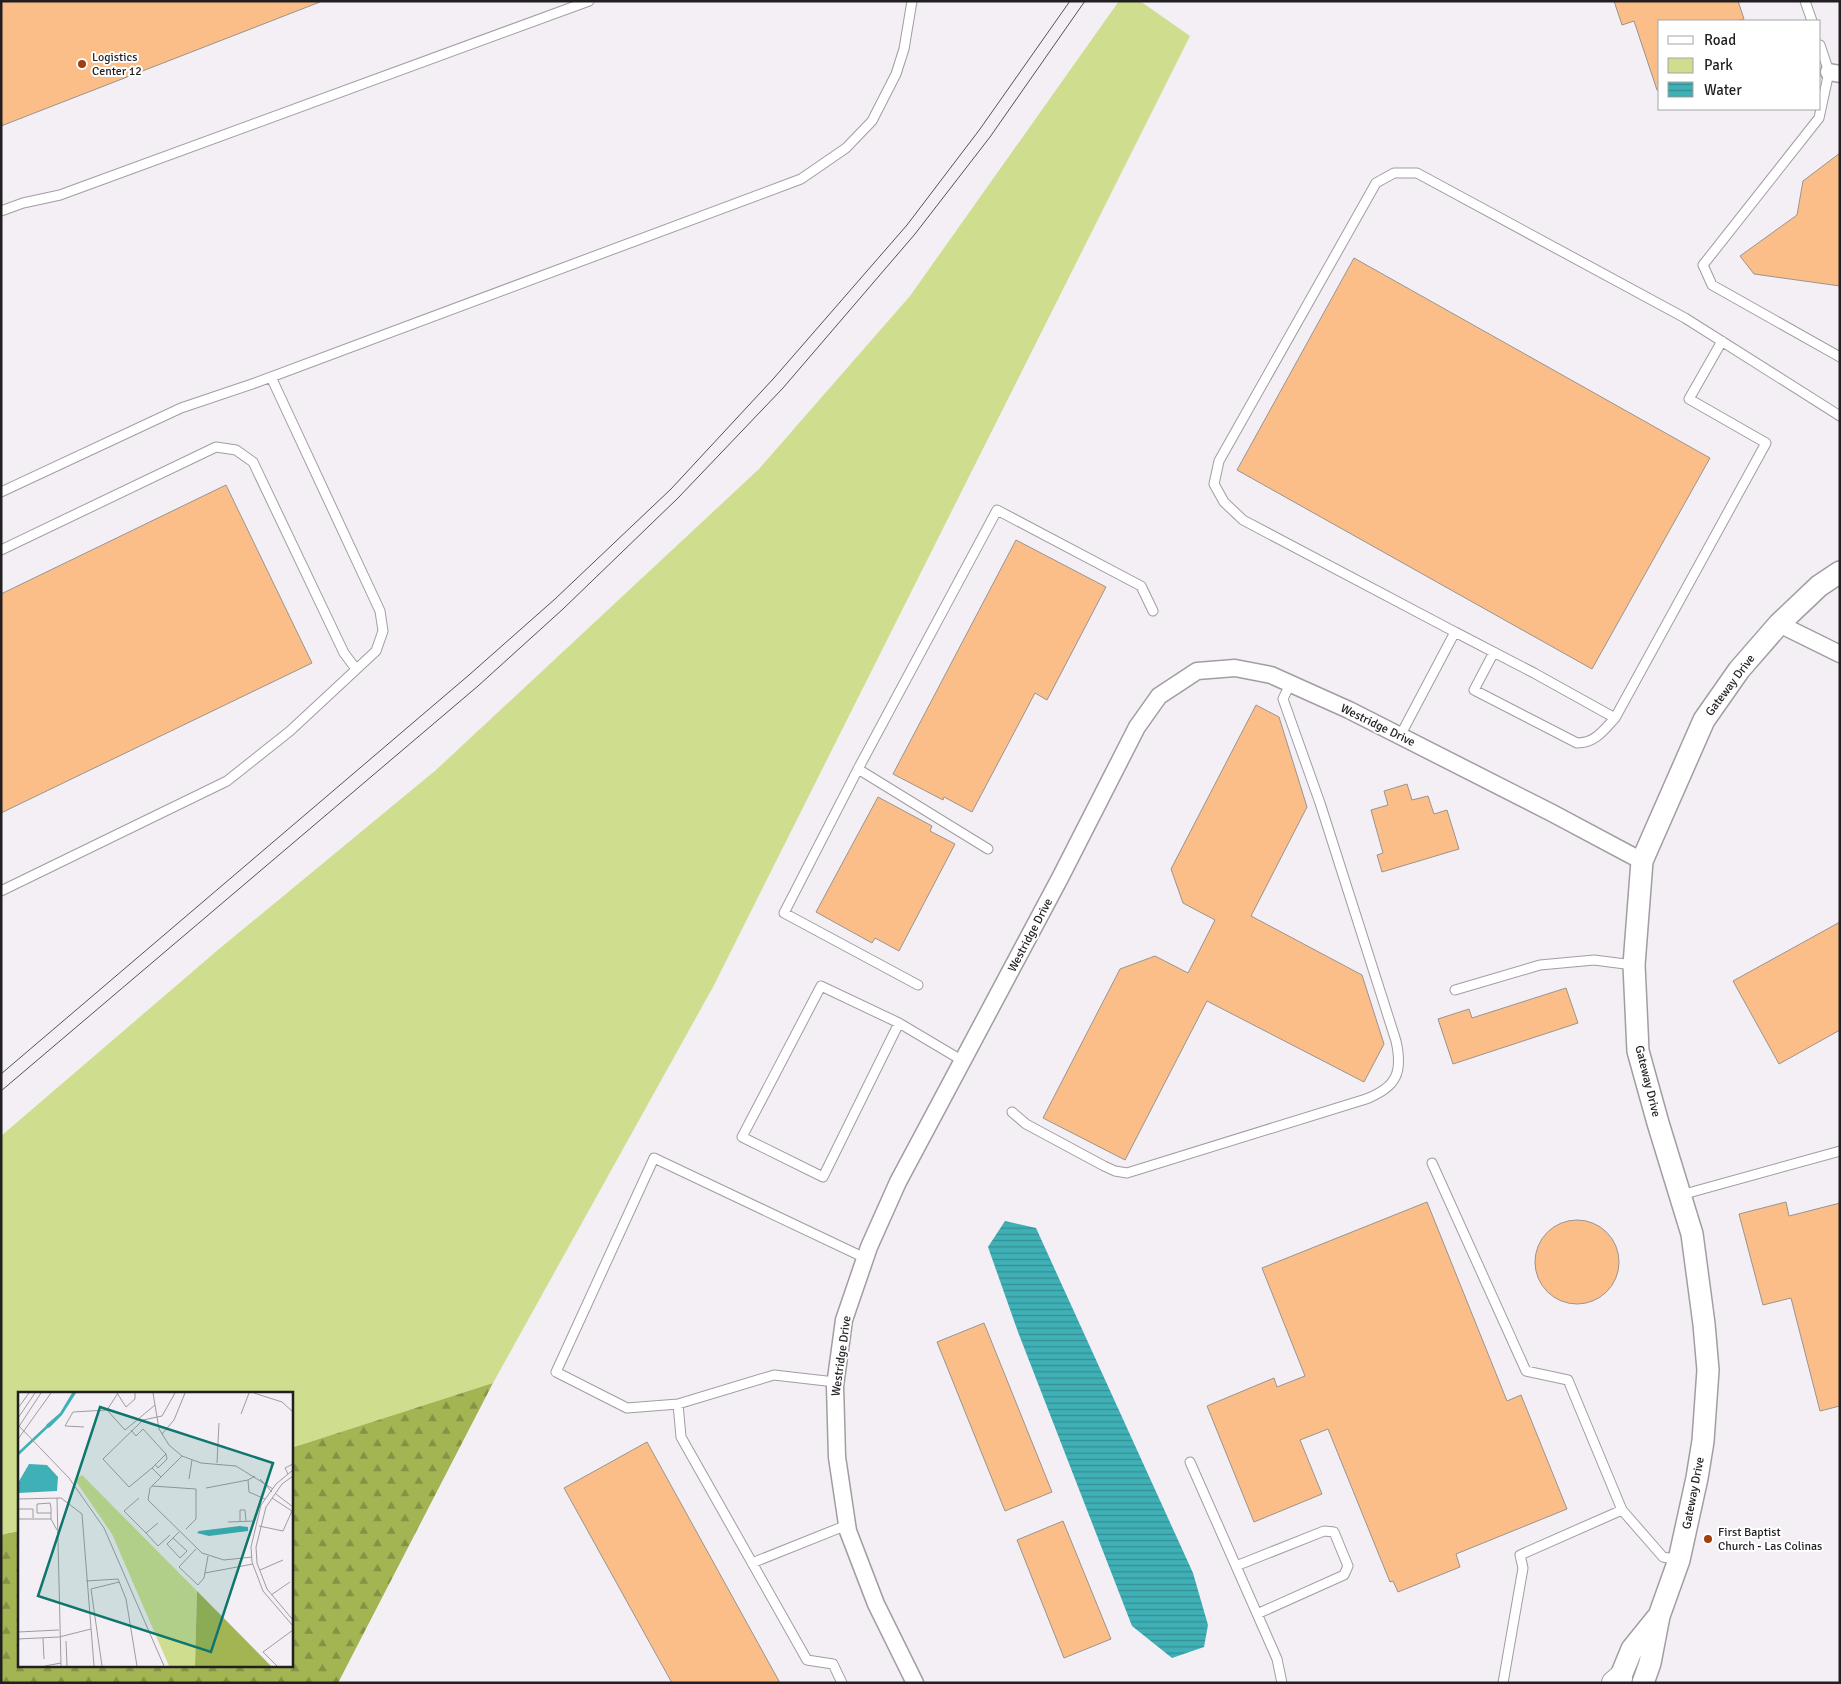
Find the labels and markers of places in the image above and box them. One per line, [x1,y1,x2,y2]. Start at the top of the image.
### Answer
place label: Logistics Center 12 [92,50,142,79]
marker: Logistics Center 12 [76,58,88,70]
place label: First Baptist Church - Las Colinas [1718,1525,1822,1554]
marker: First Baptist Church - Las Colinas [1702,1533,1714,1545]

